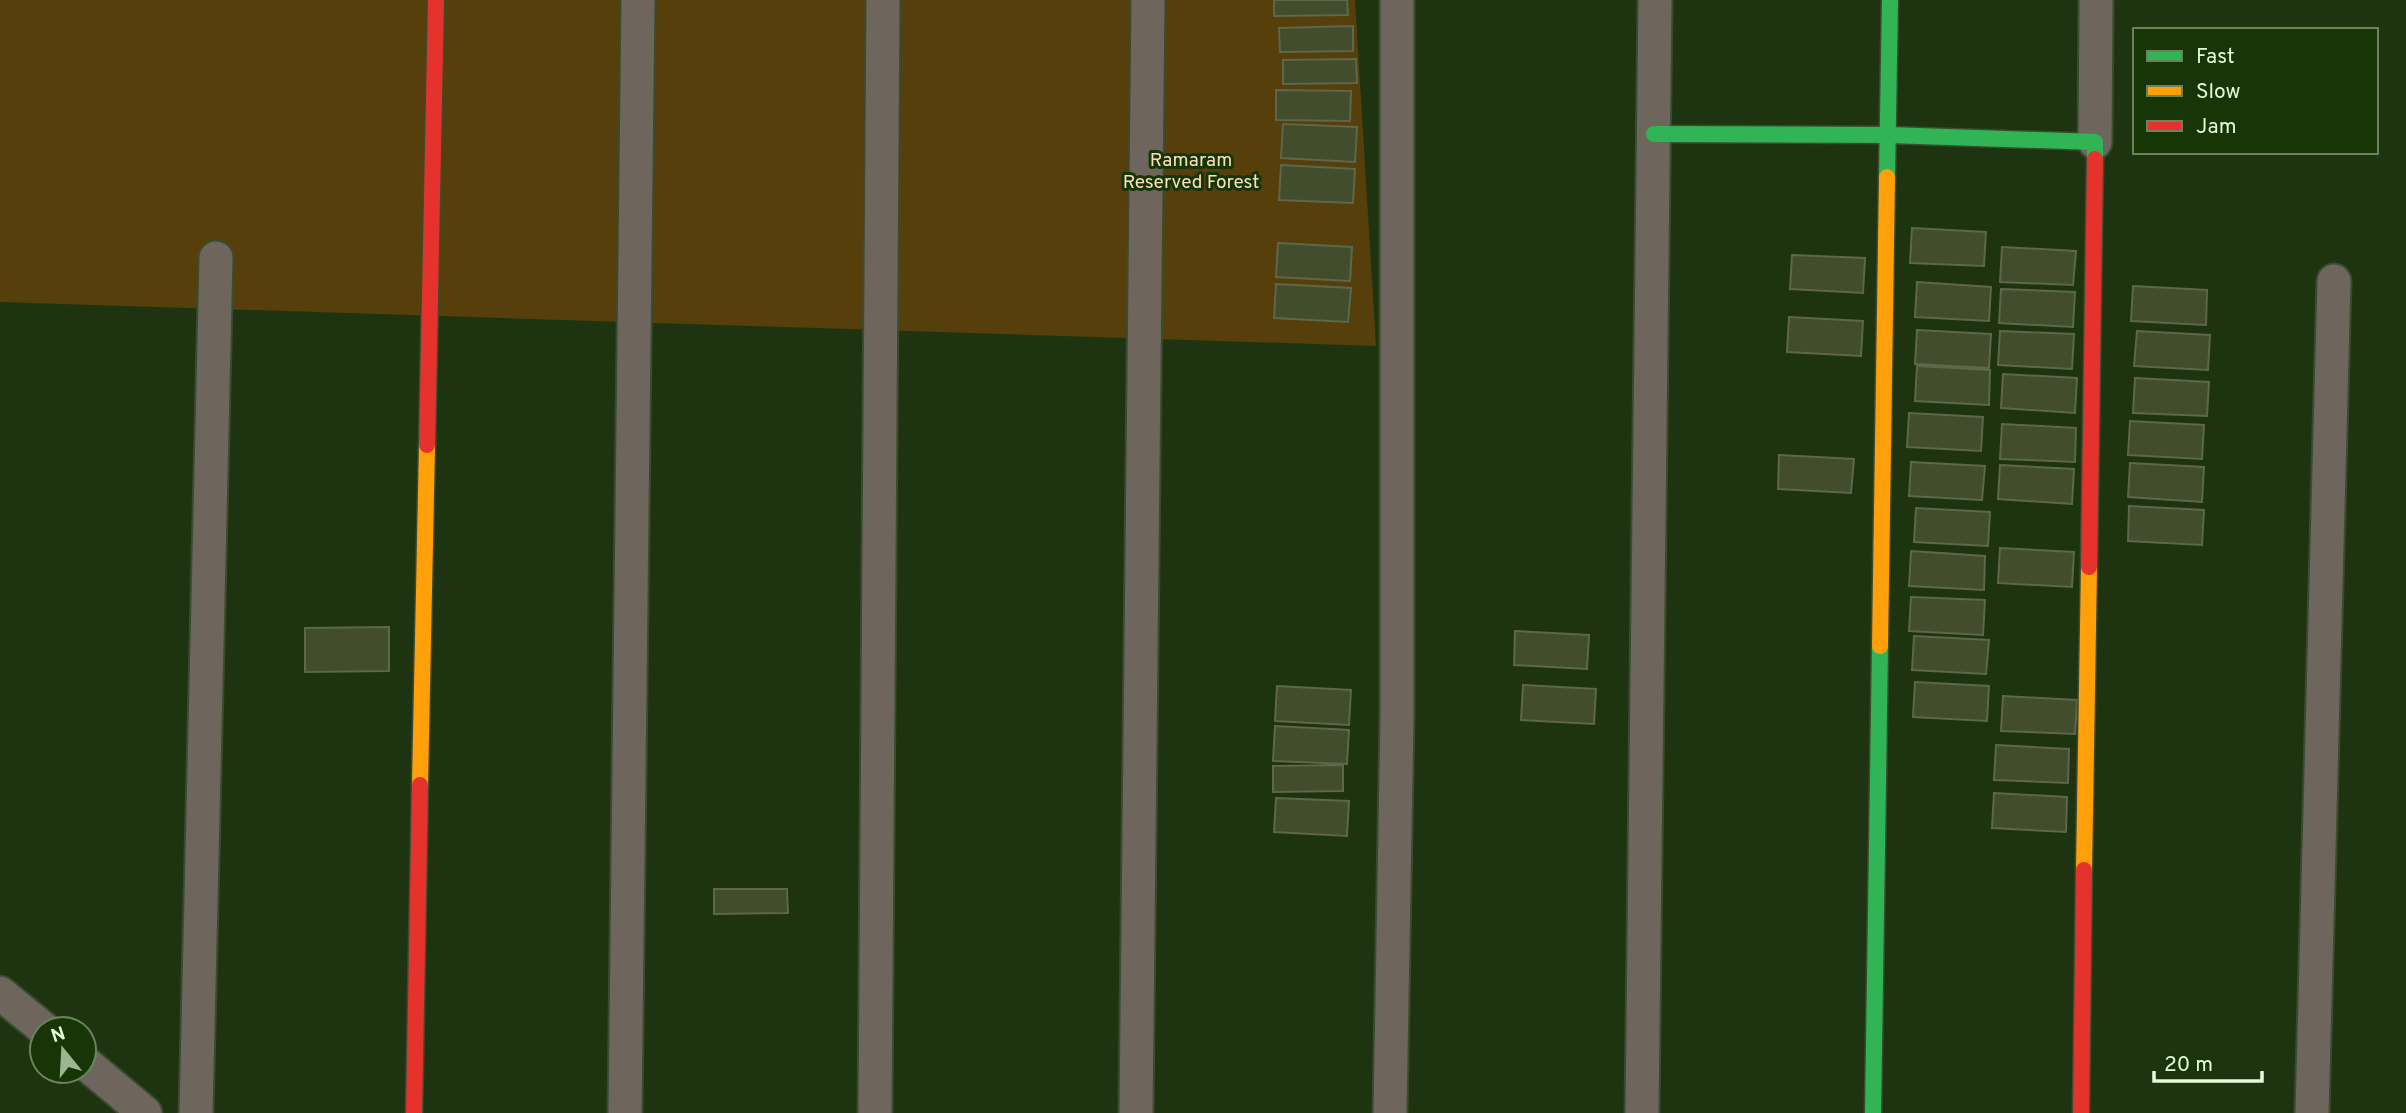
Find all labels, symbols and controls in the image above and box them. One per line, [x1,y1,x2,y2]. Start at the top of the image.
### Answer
legend [2133,28,2378,154]
text: Fast [2196,44,2235,71]
text: Slow [2196,79,2241,106]
text: Jam [2196,114,2237,141]
park label: Ramaram Reserved Forest [1123,149,1259,195]
north arrow [28,1015,98,1085]
text: N [48,1022,69,1049]
scale bar [2154,1040,2262,1084]
text: 20 m [2164,1052,2213,1079]

